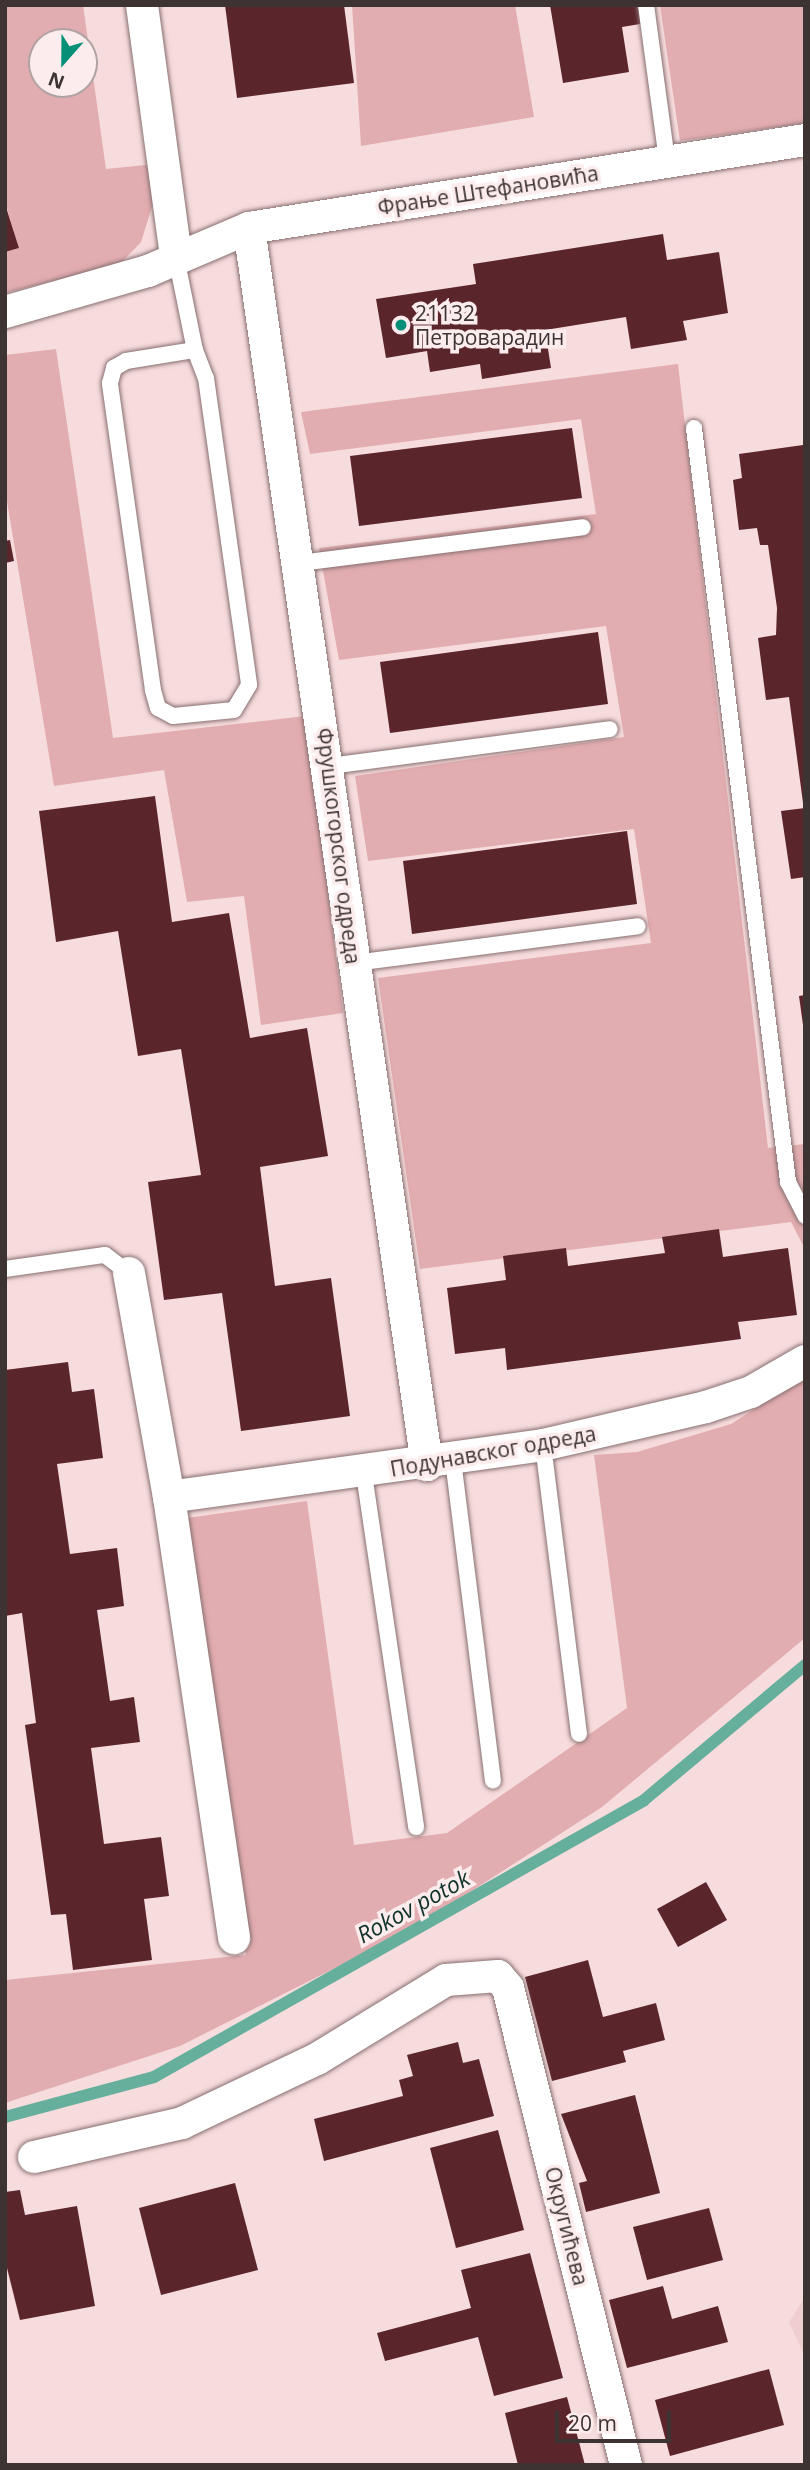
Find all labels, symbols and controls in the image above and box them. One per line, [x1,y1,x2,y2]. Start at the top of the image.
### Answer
north arrow [28,28,98,98]
text: N [44,66,68,96]
street label: Фрање Штефановића [376,160,600,220]
place label: 21132 Петроварадин [415,300,564,350]
marker: 21132 Петроварадин [393,317,409,333]
street label: Фрушкогорског одреда [312,726,366,966]
street label: Подунавског одреда [388,1420,598,1482]
water label: Rokov potok [352,1864,474,1948]
street label: Округићева [540,2164,594,2288]
scale bar [558,2396,674,2440]
text: 20 m [568,2409,617,2437]

